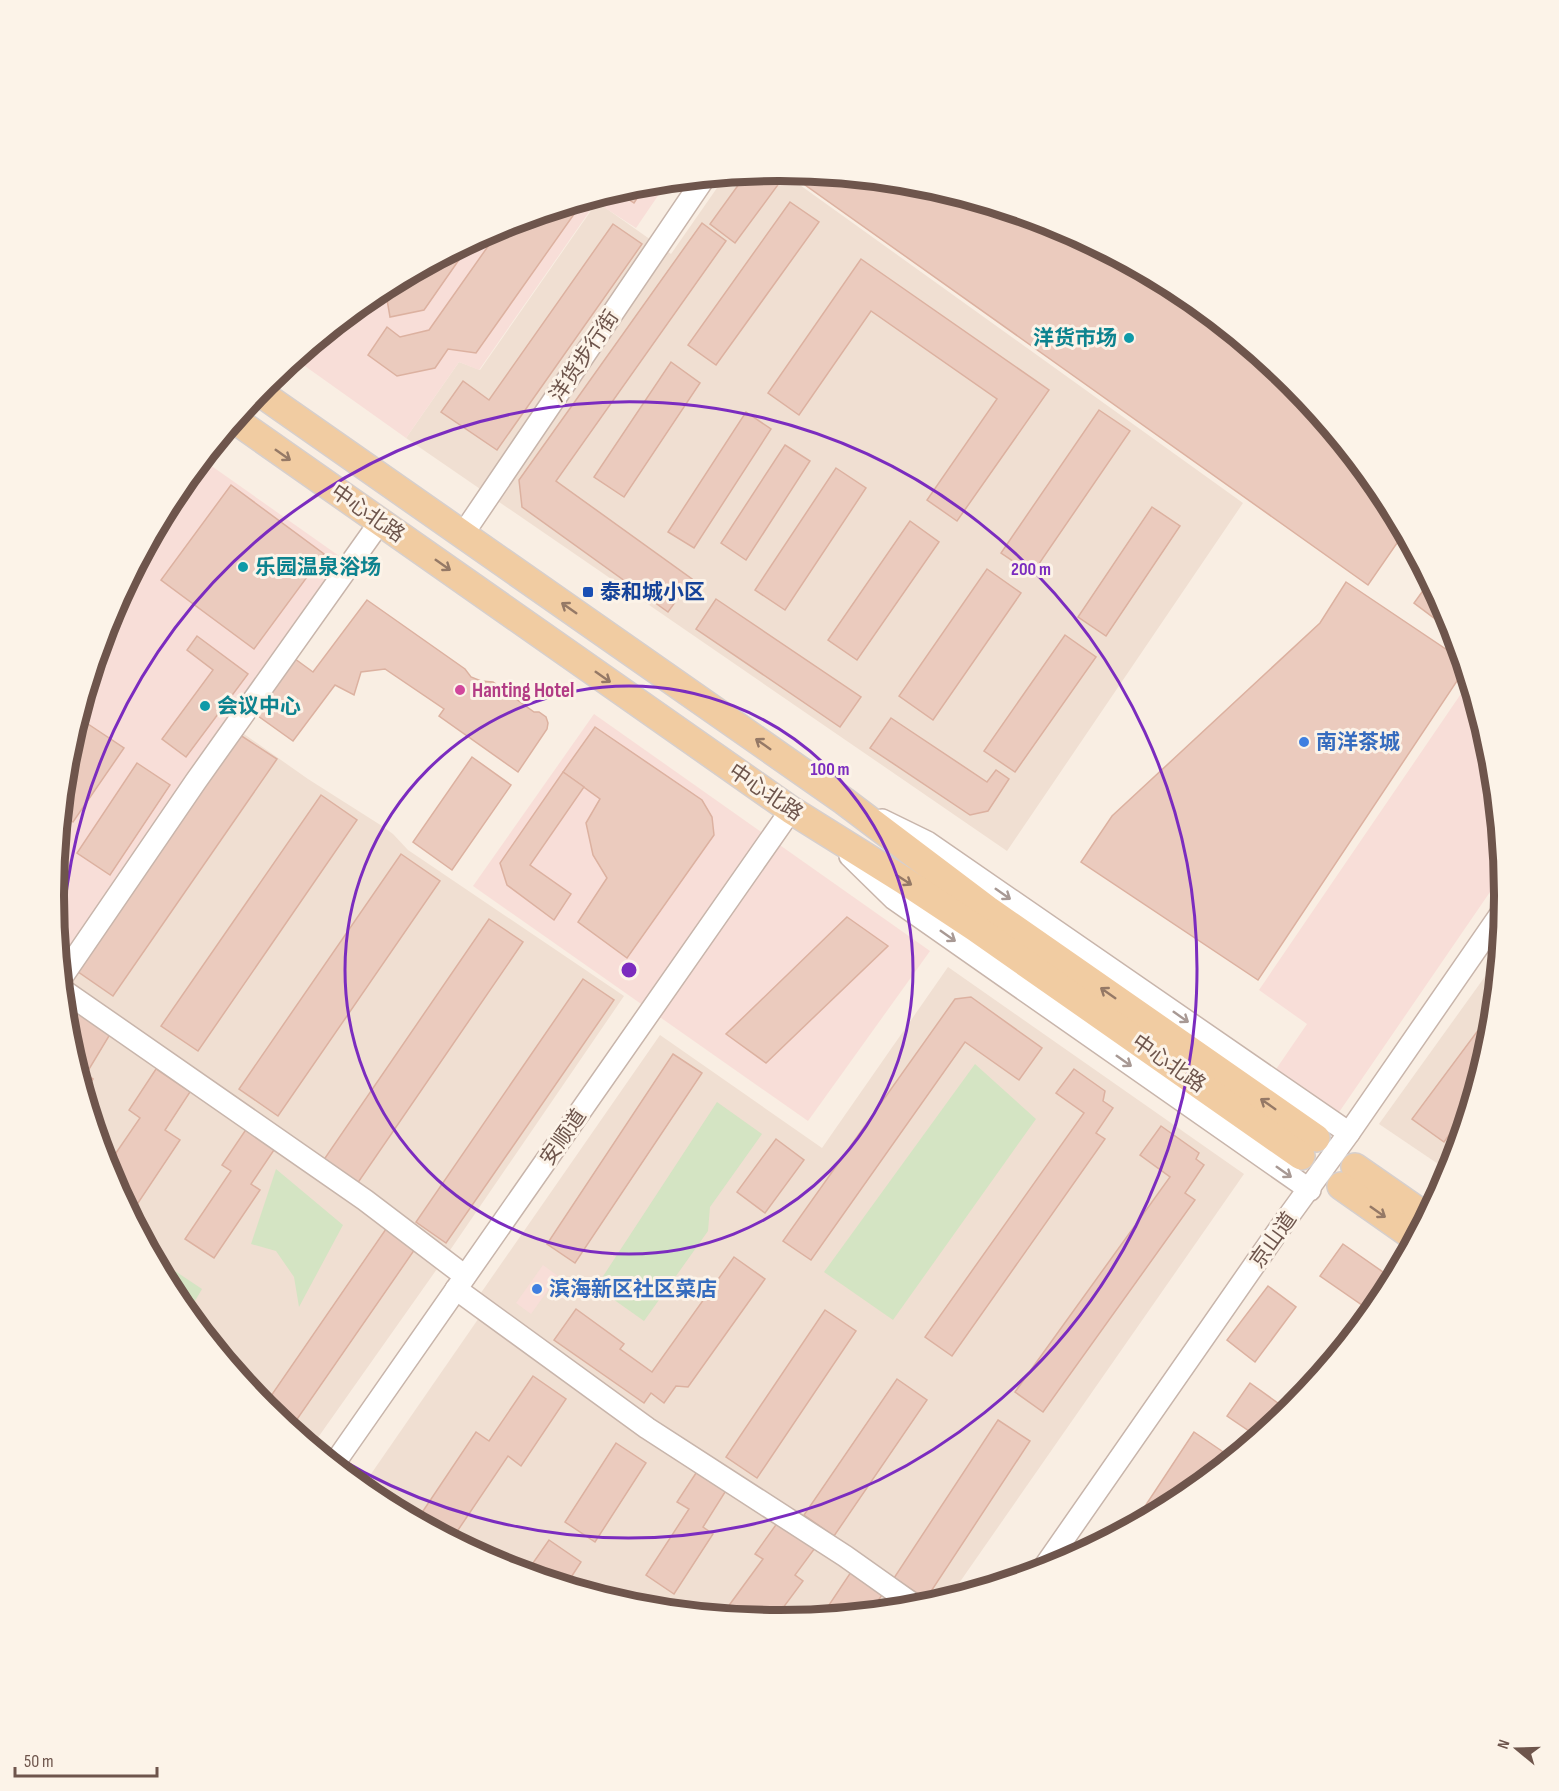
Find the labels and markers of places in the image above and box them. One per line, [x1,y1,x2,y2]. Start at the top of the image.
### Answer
place label: 洋货市场 [1033,326,1117,351]
marker: 洋货市场 [1122,331,1136,345]
place label: 乐园温泉浴场 [255,555,381,580]
marker: 乐园温泉浴场 [236,560,250,574]
place label: 泰和城小区 [600,580,705,605]
marker: 泰和城小区 [581,585,595,599]
place label: Hanting Hotel [472,678,574,703]
marker: Hanting Hotel [453,683,467,697]
place label: 会议中心 [217,694,301,719]
marker: 会议中心 [198,699,212,713]
place label: 南洋茶城 [1316,730,1400,755]
marker: 南洋茶城 [1297,735,1311,749]
centre of rings [619,960,639,980]
place label: 滨海新区社区菜店 [549,1277,717,1302]
marker: 滨海新区社区菜店 [530,1282,544,1296]

